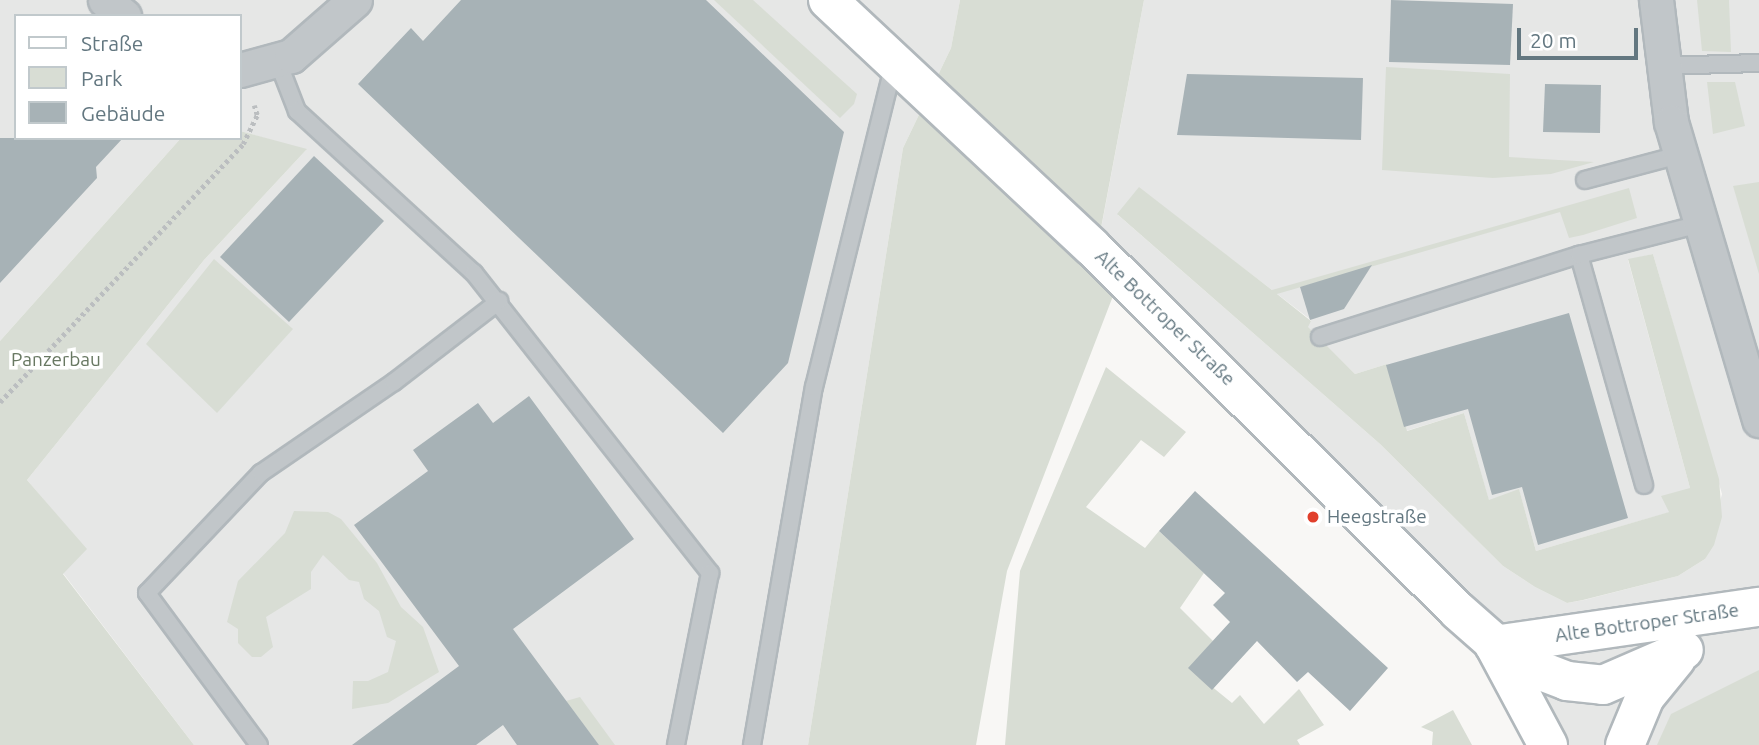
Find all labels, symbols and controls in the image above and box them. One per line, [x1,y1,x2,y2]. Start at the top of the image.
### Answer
legend [14,14,242,140]
scale bar [1521,14,1642,58]
text: 20 m [1530,28,1577,52]
text: Straße [81,31,143,55]
text: Park [81,66,123,90]
text: Gebäude [81,101,165,125]
street label: Alte Bottroper Straße [1090,245,1240,391]
park label: Panzerbau [11,349,101,371]
place label: Heegstraße [1327,506,1427,528]
marker: Heegstraße [1305,509,1321,525]
street label: Alte Bottroper Straße [1554,599,1740,647]

